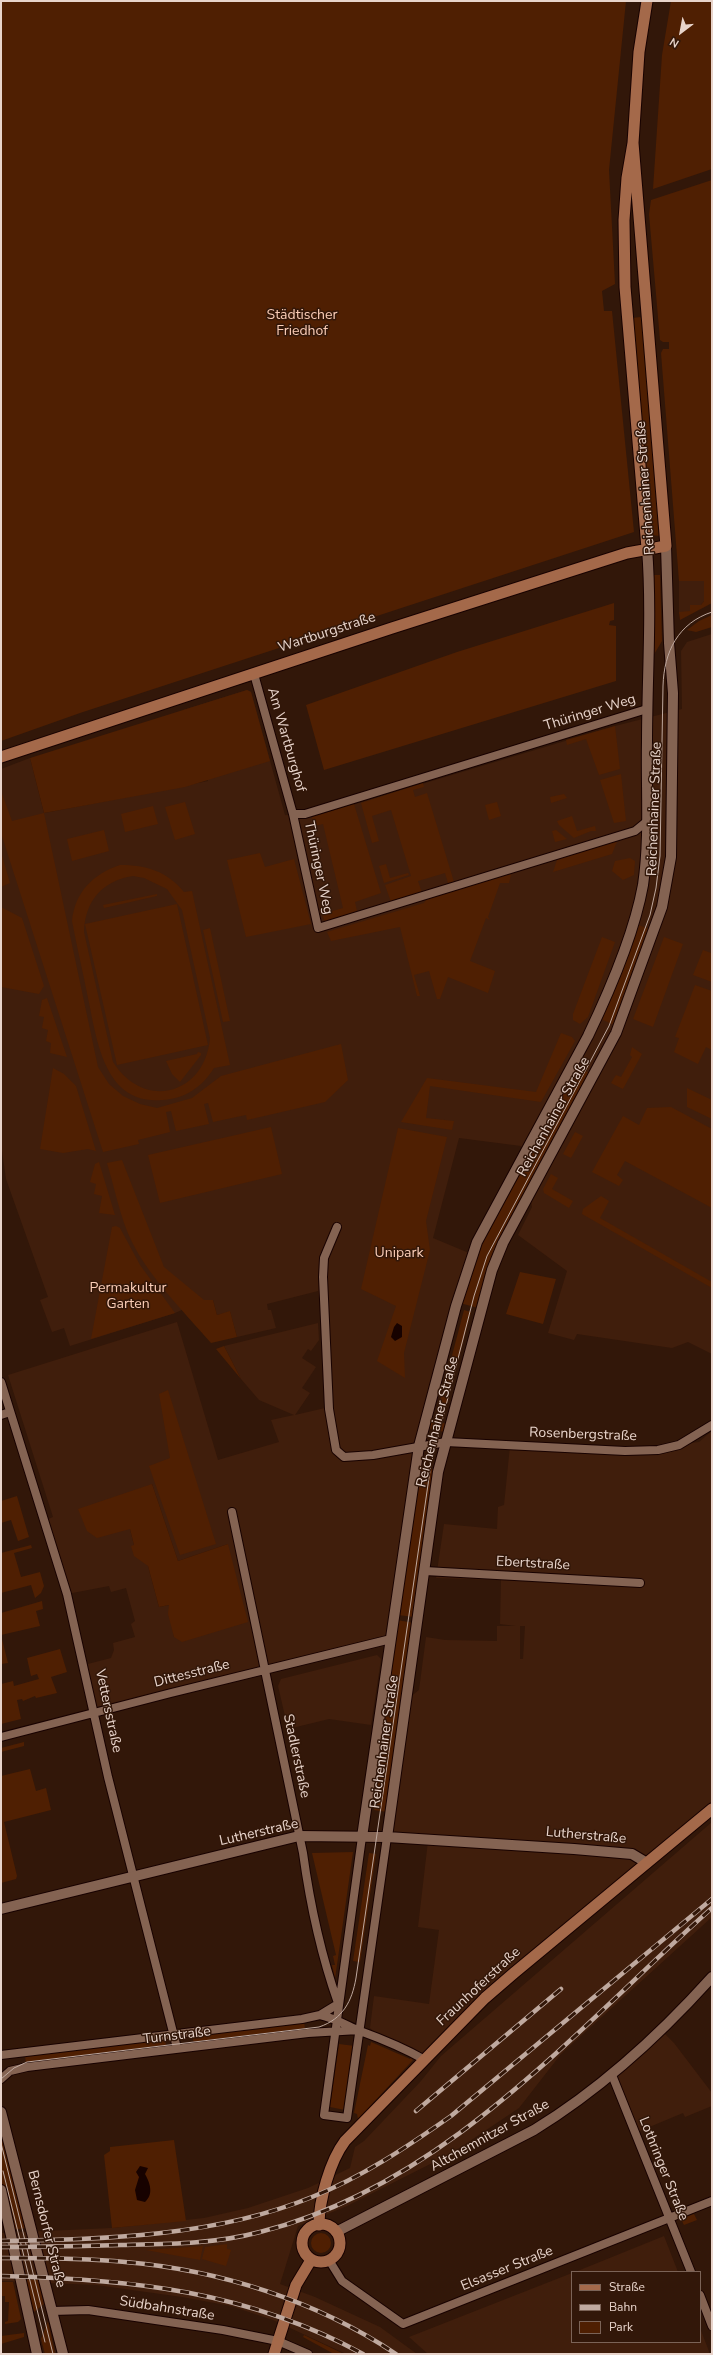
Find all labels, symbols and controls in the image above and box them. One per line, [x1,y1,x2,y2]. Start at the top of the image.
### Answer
north arrow [661,12,701,52]
text: N [667,34,682,51]
park label: Städtischer Friedhof [267,308,337,340]
street label: Reichenhainer Straße [633,420,659,556]
street label: Wartburgstraße [276,609,378,657]
street label: Am Wartburghof [263,686,309,794]
street label: Thüringer Weg [542,691,638,735]
street label: Reichenhainer Straße [644,742,666,876]
street label: Thüringer Weg [300,820,336,916]
street label: Reichenhainer Straße [514,1054,594,1180]
park label: Unipark [375,1246,423,1262]
park label: Permakultur Garten [89,1281,167,1314]
street label: Reichenhainer Straße [414,1355,462,1489]
street label: Rosenbergstraße [529,1425,637,1445]
street label: Ebertstraße [496,1554,570,1574]
street label: Dittesstraße [152,1656,232,1692]
street label: Vettersstraße [91,1668,125,1754]
street label: Reichenhainer Straße [367,1674,403,1810]
street label: Stadlerstraße [279,1712,313,1800]
street label: Lutherstraße [218,1816,300,1850]
street label: Lutherstraße [545,1824,627,1848]
street label: Fraunhoferstraße [434,1944,524,2030]
street label: Turnstraße [142,2024,212,2048]
street label: Altchemnitzer Straße [428,2096,552,2176]
street label: Lothringer Straße [635,2115,691,2223]
street label: Bernsdorfer Straße [23,2169,69,2289]
street label: Elsasser Straße [459,2243,555,2295]
legend [571,2271,701,2343]
text: Straße [609,2279,645,2295]
street label: Südbahnstraße [118,2293,216,2325]
text: Bahn [609,2299,637,2315]
text: Park [609,2319,633,2335]

